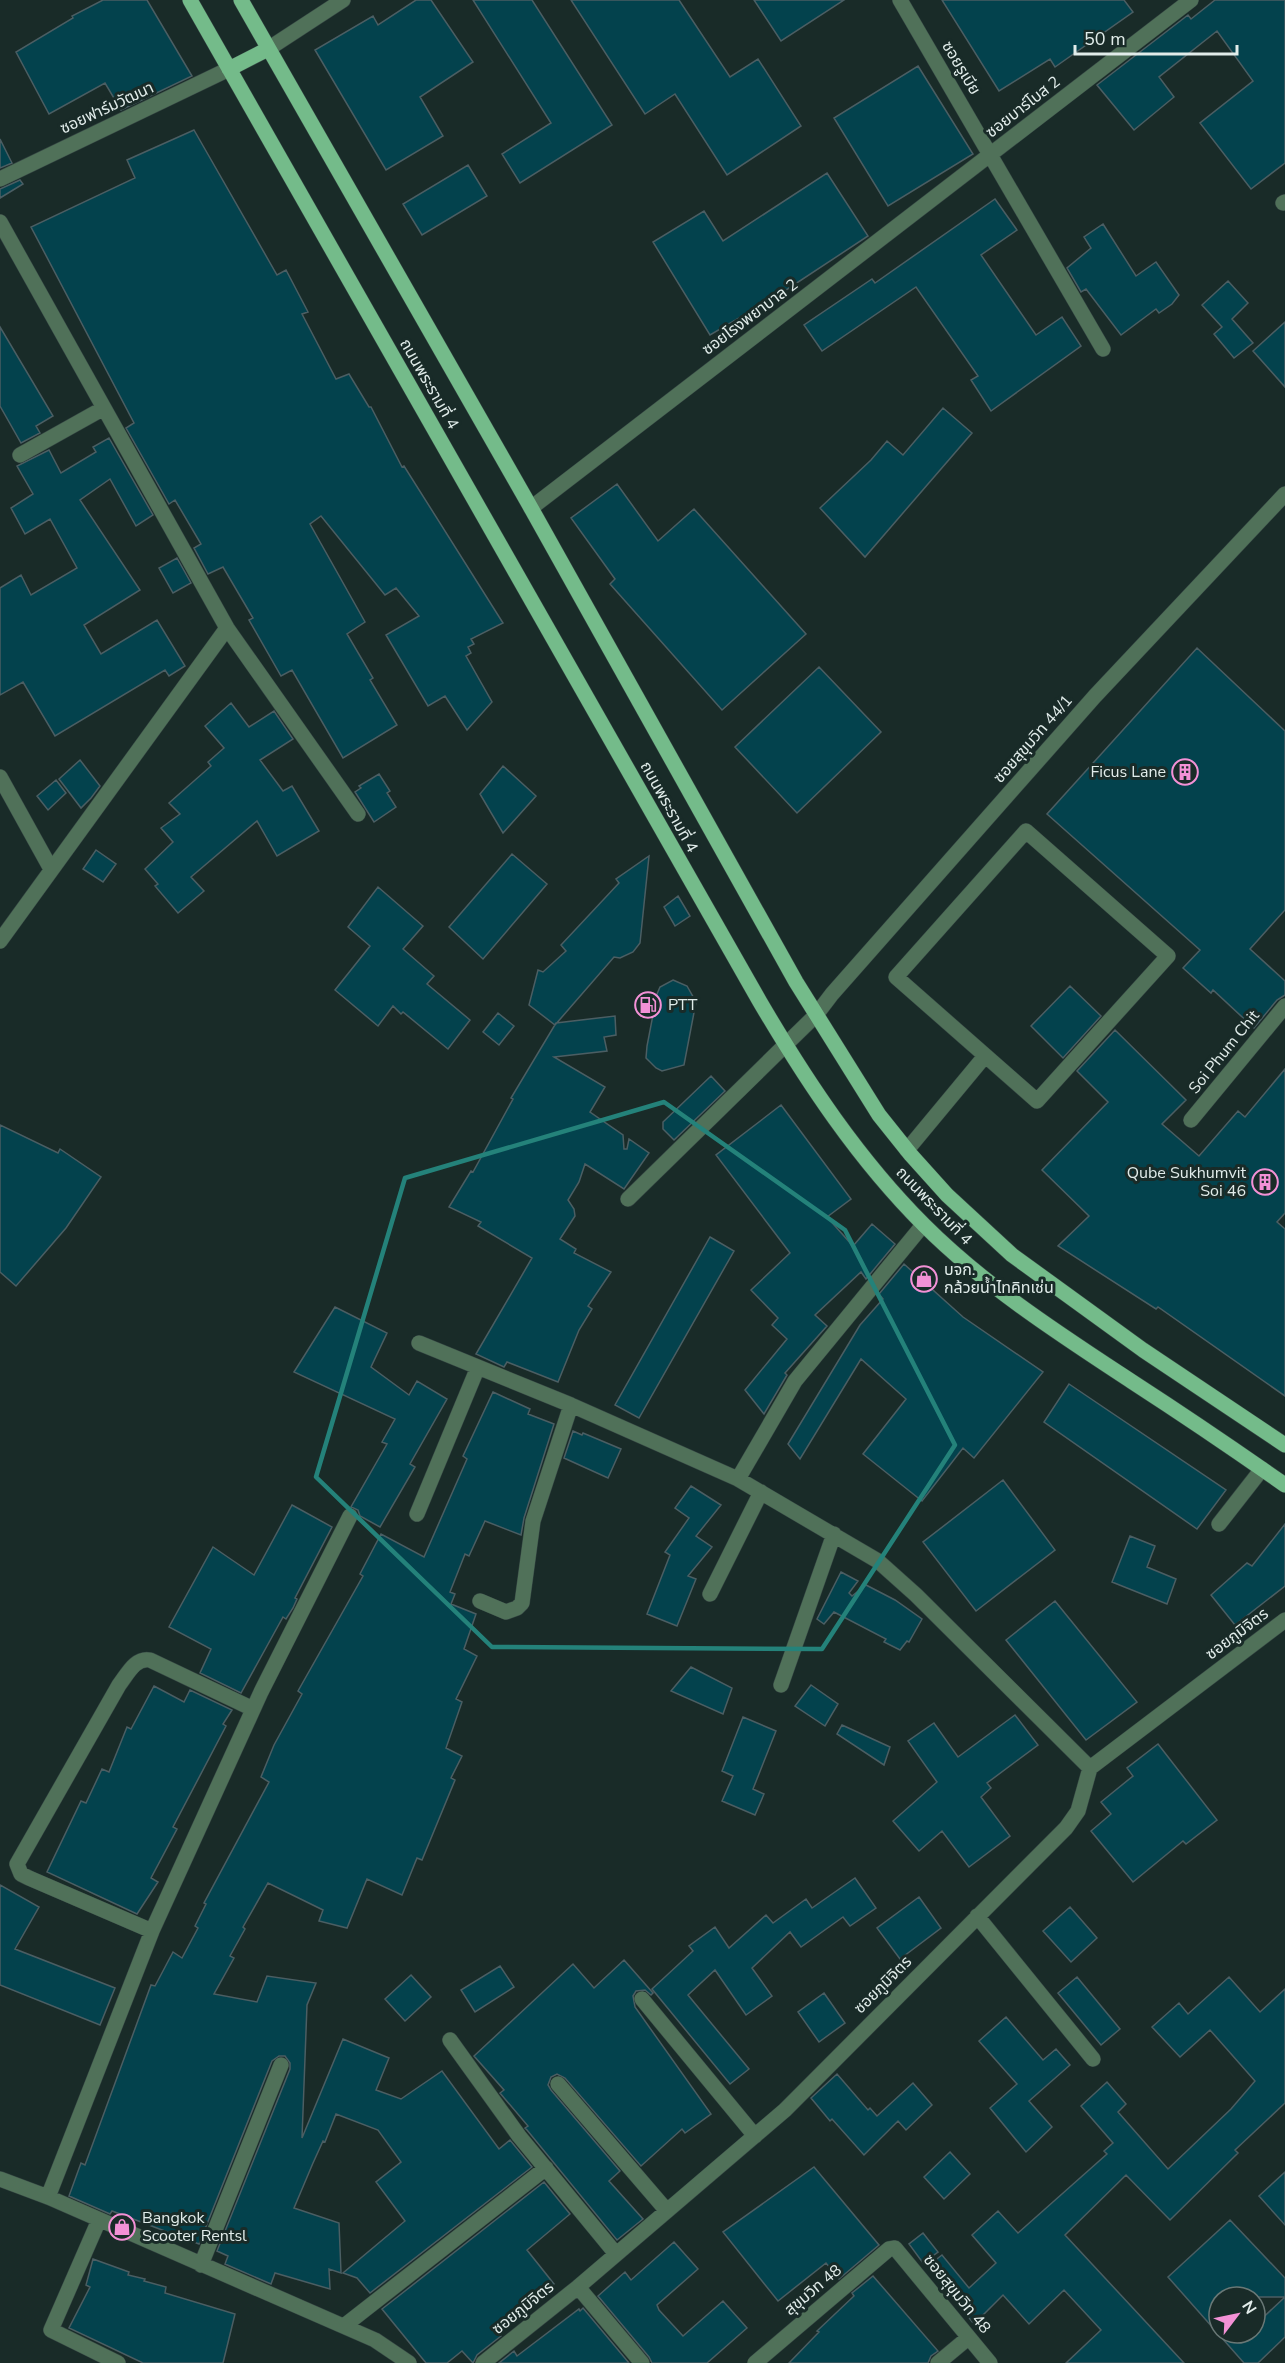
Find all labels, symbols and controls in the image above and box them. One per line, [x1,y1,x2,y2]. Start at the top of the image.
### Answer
scale bar [1075,18,1237,56]
text: 50 m [1084,27,1126,51]
street label: ซอยรูเบีย [936,37,986,99]
street label: ซอยบาร์โบส 2 [981,71,1065,143]
street label: ซอยฟาร์มวัฒนา [56,77,158,139]
street label: ซอยโรงพยาบาล 2 [698,274,802,360]
street label: ถนนพระรามที่ 4 [394,334,465,434]
street label: ซอยสุขุมวิท 44/1 [988,690,1078,788]
street label: ถนนพระรามที่ 4 [635,757,704,857]
building icon: Ficus Lane [1170,757,1200,787]
place label: Ficus Lane [1091,761,1166,783]
fuel station icon: PTT [633,990,663,1020]
place label: PTT [668,994,698,1016]
street label: Soi Phum Chit [1183,1005,1265,1098]
street label: ถนนพระรามที่ 4 [891,1161,978,1250]
place label: Qube Sukhumvit Soi 46 [1127,1162,1246,1202]
building icon: Qube Sukhumvit Soi 46 [1250,1167,1280,1197]
place label: บจก. กล้วยน้ำไทคิทเช่น [944,1259,1054,1299]
shop icon: บจก. กล้วยน้ำไทคิทเช่น [909,1264,939,1294]
street label: ซอยภูมิจิตร [1201,1603,1273,1665]
street label: ซอยภูมิจิตร [849,1951,917,2019]
place label: Bangkok Scooter Rentsl [142,2207,247,2247]
shop icon: Bangkok Scooter Rentsl [107,2212,137,2242]
street label: ซอยสุขุมวิท 48 [918,2250,996,2338]
street label: สุขุมวิท 48 [780,2260,846,2320]
street label: ซอยภูมิจิตร [487,2276,559,2340]
north arrow [1207,2285,1267,2345]
text: N [1236,2297,1261,2318]

